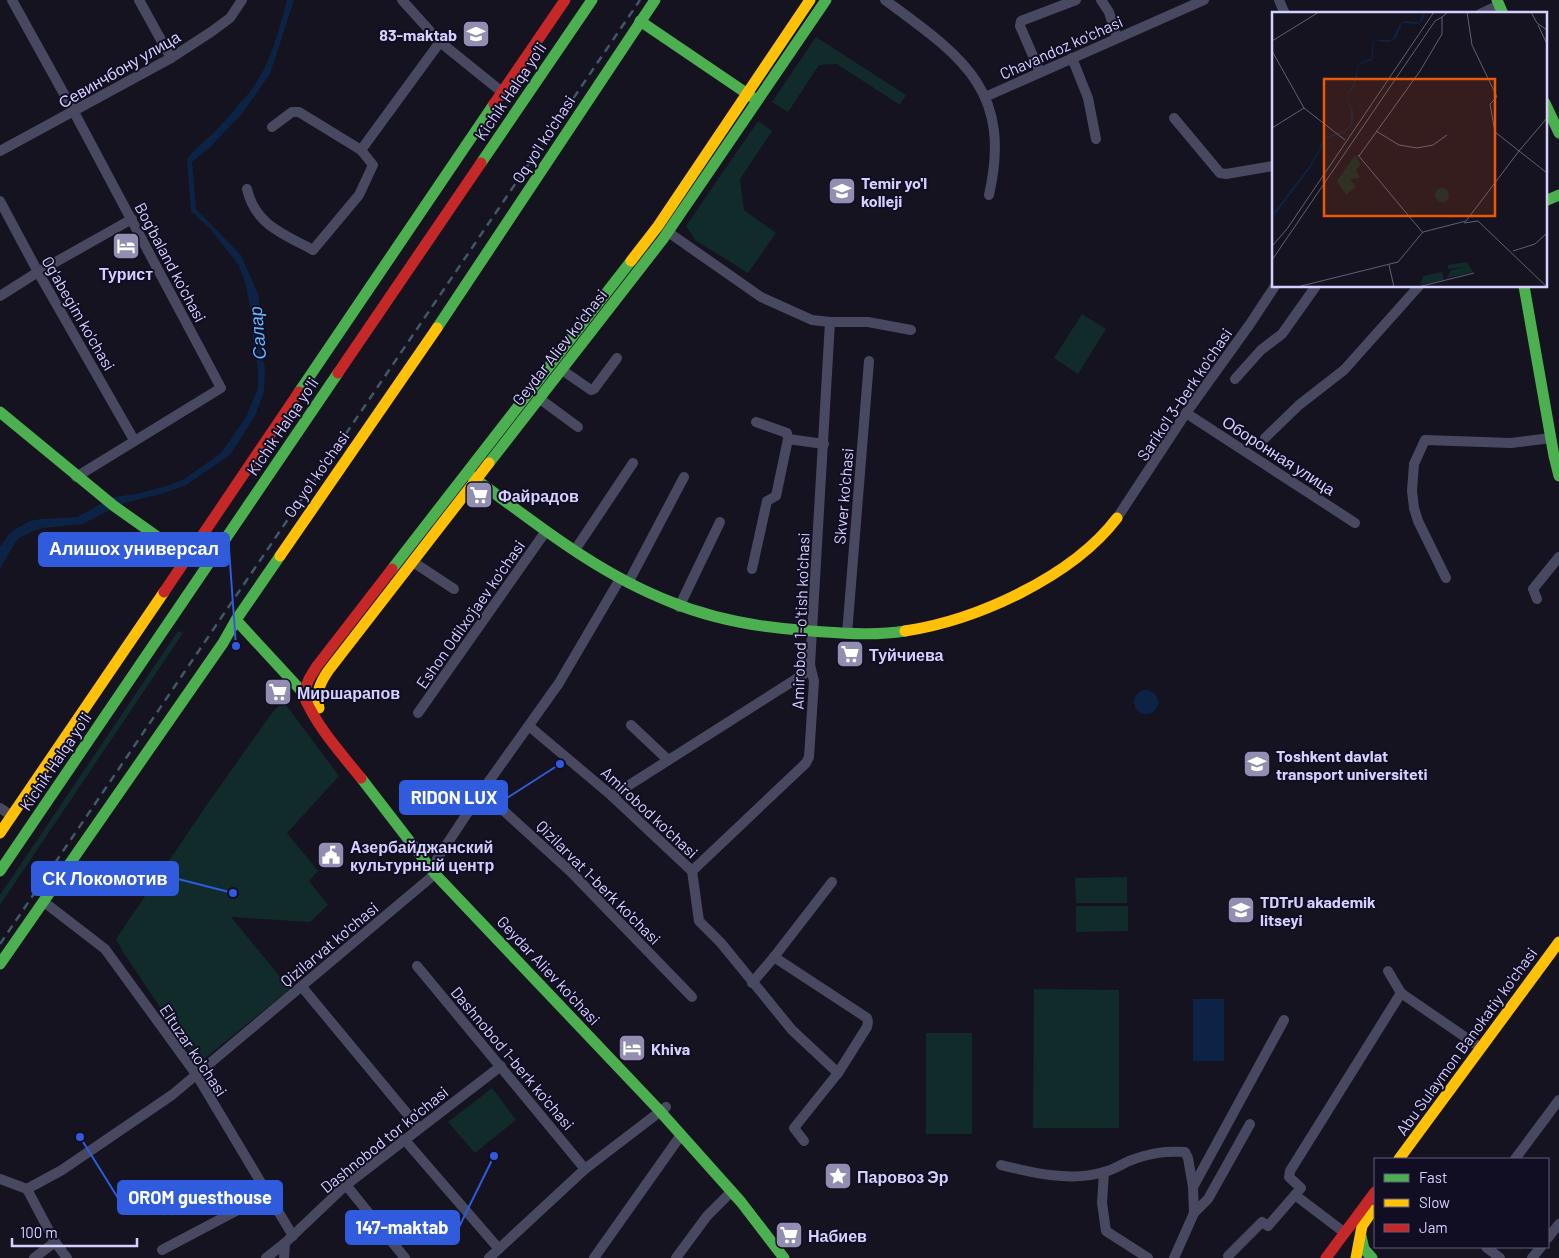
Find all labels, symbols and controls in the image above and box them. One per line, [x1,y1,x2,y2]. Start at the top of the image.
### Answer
street label: Chavandoz ko'chasi [996,11,1126,83]
inset map [1272,12,1546,288]
school or university icon: 83-maktab [461,19,491,49]
place label: 83-maktab [379,25,457,44]
street label: Севинчбону улица [55,26,183,112]
street label: Kichik Halqa yo'li [470,38,550,144]
street label: Oq yo'l ko'chasi [508,92,578,186]
place label: Temir yo'l kolleji [861,173,927,210]
school or university icon: Temir yo'l kolleji [827,176,857,206]
street label: Bog'baland ko'chasi [131,199,211,325]
hotel icon: Турист [111,231,141,261]
street label: Og'abegim ko'chasi [39,252,119,374]
place label: Турист [99,264,153,283]
street label: Geydar Aliev ko'chasi [508,285,610,409]
water label: Салар [244,306,270,360]
street label: Sariko'l 3-berk ko'chasi [1133,324,1235,464]
street label: Kichik Halqa yo'li [242,373,322,479]
street label: Оборонная улица [1219,411,1339,499]
street label: Oq yo'l ko'chasi [279,427,353,521]
street label: Skver ko'chasi [829,447,857,545]
supermarket icon: Файрадов [464,480,494,510]
place label: Файрадов [498,486,579,505]
street label: Amirobod 1-o'tish ko'chasi [787,532,813,710]
callout: Алишох универсал [39,533,229,566]
street label: Eshon Odilxo'jaev ko'chasi [412,536,528,692]
text: Алишох универсал [49,537,219,559]
supermarket icon: Туйчиева [835,639,865,669]
place label: Туйчиева [869,645,944,664]
supermarket icon: Миршарапов [263,677,293,707]
place label: Миршарапов [297,683,400,702]
street label: Kichik Halqa yo'li [15,708,95,814]
place label: Toshkent davlat transport universiteti [1276,746,1428,783]
school or university icon: Toshkent davlat transport universiteti [1242,749,1272,779]
street label: Amirobod ko'chasi [598,762,702,862]
callout: RIDON LUX [400,781,507,814]
text: RIDON LUX [411,786,497,808]
street label: Qizilarvat 1-berk ko'chasi [533,816,665,948]
place label: Азербайджанский культурный центр [350,837,495,874]
public building icon: Азербайджанский культурный центр [316,840,346,870]
callout: СК Локомотив [32,862,178,895]
text: СК Локомотив [42,867,168,889]
place label: TDTrU akademik litseyi [1260,892,1376,929]
school or university icon: TDTrU akademik litseyi [1226,895,1256,925]
street label: Qizilarvat ko'chasi [276,898,382,990]
street label: Geydar Aliev ko'chasi [494,912,604,1028]
street label: Abu Sulaymon Banokatiy ko'chasi [1392,944,1540,1138]
street label: Dashnobod 1-berk ko'chasi [447,982,579,1134]
street label: Eltuzar ko'chasi [156,1001,232,1099]
hotel icon: Khiva [617,1033,647,1063]
place label: Khiva [651,1039,690,1058]
street label: Dashnobod tor ko'chasi [316,1082,452,1196]
legend [1374,1158,1549,1248]
place icon: Паровоз Эр [823,1161,853,1191]
place label: Паровоз Эр [857,1167,949,1186]
text: Fast [1419,1168,1447,1186]
callout: OROM guesthouse [118,1181,282,1214]
text: OROM guesthouse [128,1186,272,1208]
text: Slow [1419,1193,1450,1211]
callout: 147-maktab [346,1211,459,1244]
scale bar [12,1216,138,1248]
text: 147-maktab [356,1216,448,1238]
text: Jam [1419,1218,1448,1236]
supermarket icon: Набиев [774,1220,804,1250]
text: 100 m [20,1223,58,1241]
place label: Набиев [808,1226,867,1245]

